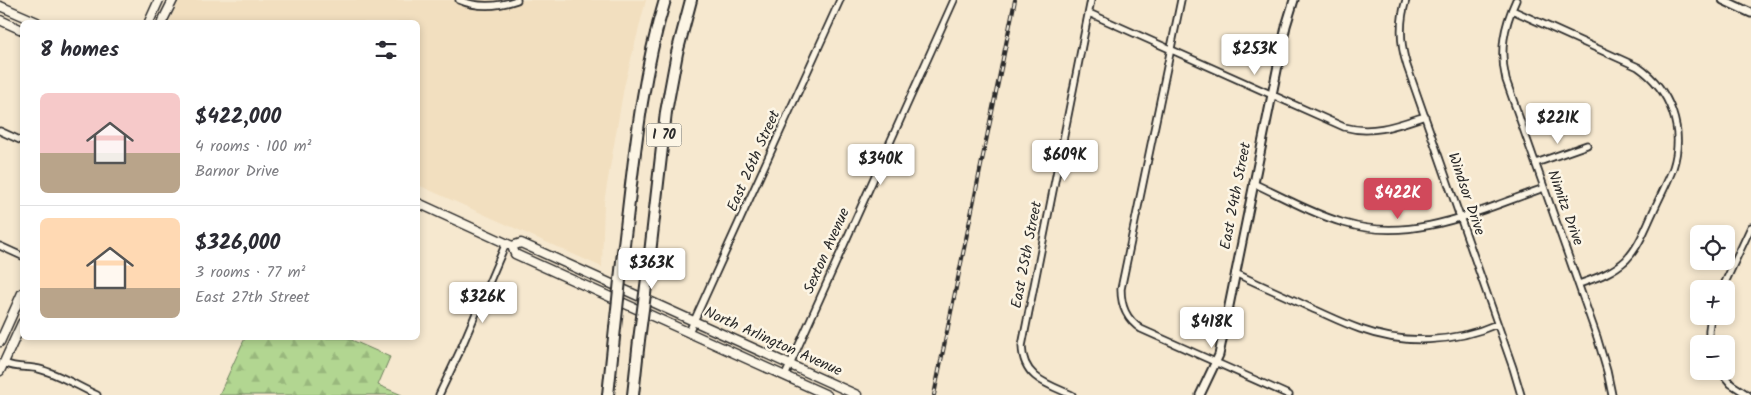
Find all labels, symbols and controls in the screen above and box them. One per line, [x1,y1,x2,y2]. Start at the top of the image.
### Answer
text: 8 homes [40,34,119,67]
pin: $253K [1220,34,1290,76]
icon: filters [372,36,400,64]
text: $253K [1232,37,1278,62]
text: $422,000 [195,101,281,134]
pin: $221K [1523,102,1593,145]
street label: East 26th Street [721,106,787,216]
text: $221K [1537,106,1579,131]
icon: home [80,113,140,173]
road number: I 70 [646,124,682,146]
text: 4 rooms · 100 m² [195,134,311,159]
pin: $609K [1030,140,1100,182]
street label: East 24th Street [1214,140,1258,252]
text: $609K [1043,143,1087,168]
pin: $340K [846,144,916,186]
text: $340K [859,147,903,172]
street label: Windsor Drive [1441,149,1491,239]
text: Barnor Drive [195,159,279,184]
street label: Nimitz Drive [1540,167,1590,249]
pin: $422K [1363,178,1433,220]
text: $422K [1375,181,1421,206]
street label: East 25th Street [1005,199,1049,311]
street label: Sexton Avenue [797,204,857,298]
map controls [1690,225,1735,380]
button: locate [1690,225,1735,270]
text: $326,000 [195,227,280,260]
icon: home [80,238,140,298]
pin: $363K [617,248,687,290]
text: $363K [629,251,675,276]
text: 3 rooms · 77 m² [195,260,305,285]
button: + [1690,280,1735,325]
pin: $326K [448,282,518,324]
text: East 27th Street [195,285,310,310]
text: $326K [460,285,506,310]
street label: North Arlington Avenue [700,301,846,383]
pin: $418K [1177,306,1247,349]
text: $418K [1191,310,1233,335]
button: − [1690,335,1735,380]

